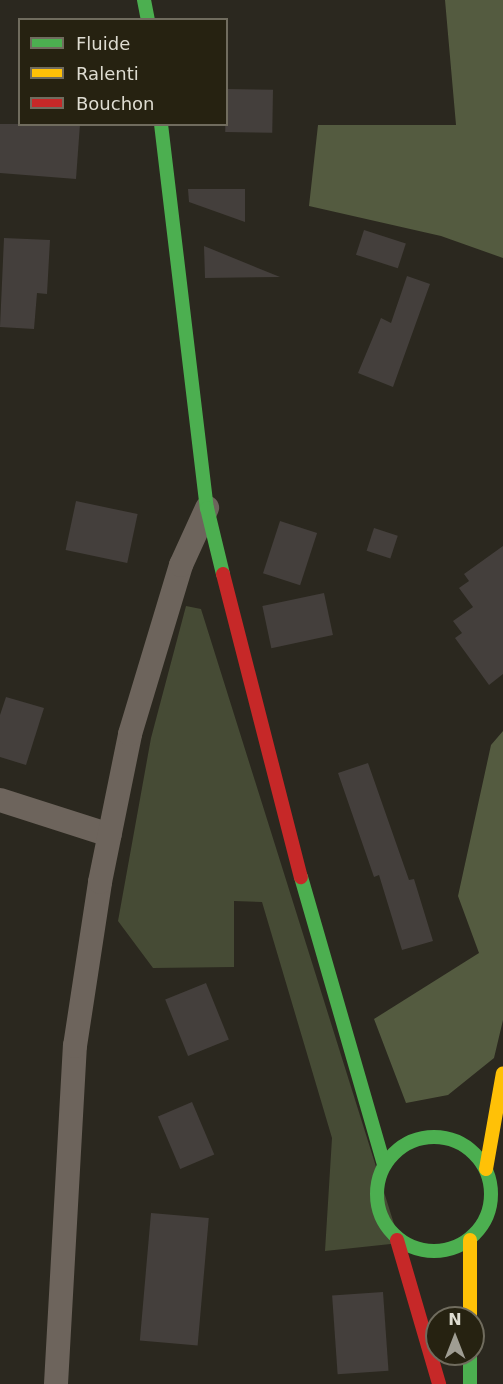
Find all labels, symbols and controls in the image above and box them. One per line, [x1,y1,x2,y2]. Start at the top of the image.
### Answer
legend [18,18,228,126]
text: Fluide [76,33,130,54]
text: Ralenti [76,63,139,84]
text: Bouchon [76,93,155,114]
north arrow [425,1306,485,1366]
text: N [448,1310,462,1329]

